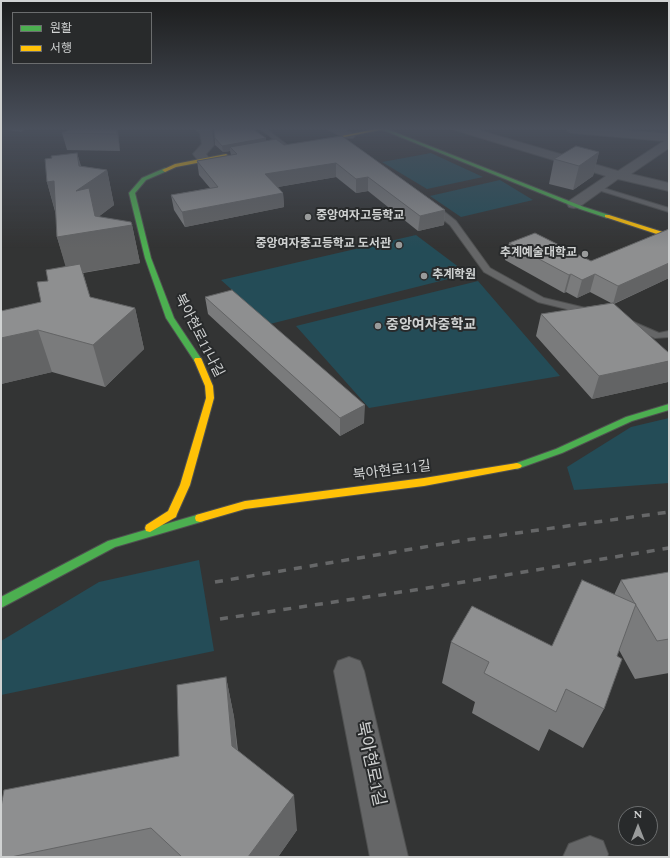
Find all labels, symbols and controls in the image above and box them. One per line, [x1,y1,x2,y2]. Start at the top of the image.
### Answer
legend [12,12,152,64]
text: 원활 [50,19,72,38]
text: 서행 [50,39,72,58]
place label: 중앙여자고등학교 [316,210,404,224]
marker: 중앙여자고등학교 [303,212,313,222]
place label: 중앙여자중고등학교 도서관 [256,238,391,252]
marker: 중앙여자중고등학교 도서관 [394,240,404,250]
place label: 추계예술대학교 [500,247,577,261]
marker: 추계예술대학교 [580,249,590,259]
place label: 추계학원 [432,269,476,283]
marker: 추계학원 [419,271,429,281]
street label: 북아현로11나길 [170,292,226,380]
place label: 중앙여자중학교 [386,318,476,334]
marker: 중앙여자중학교 [373,321,383,331]
street label: 북아현로11길 [352,459,432,485]
street label: 북아현로1길 [350,719,388,809]
north arrow [618,806,658,846]
text: N [634,806,642,823]

